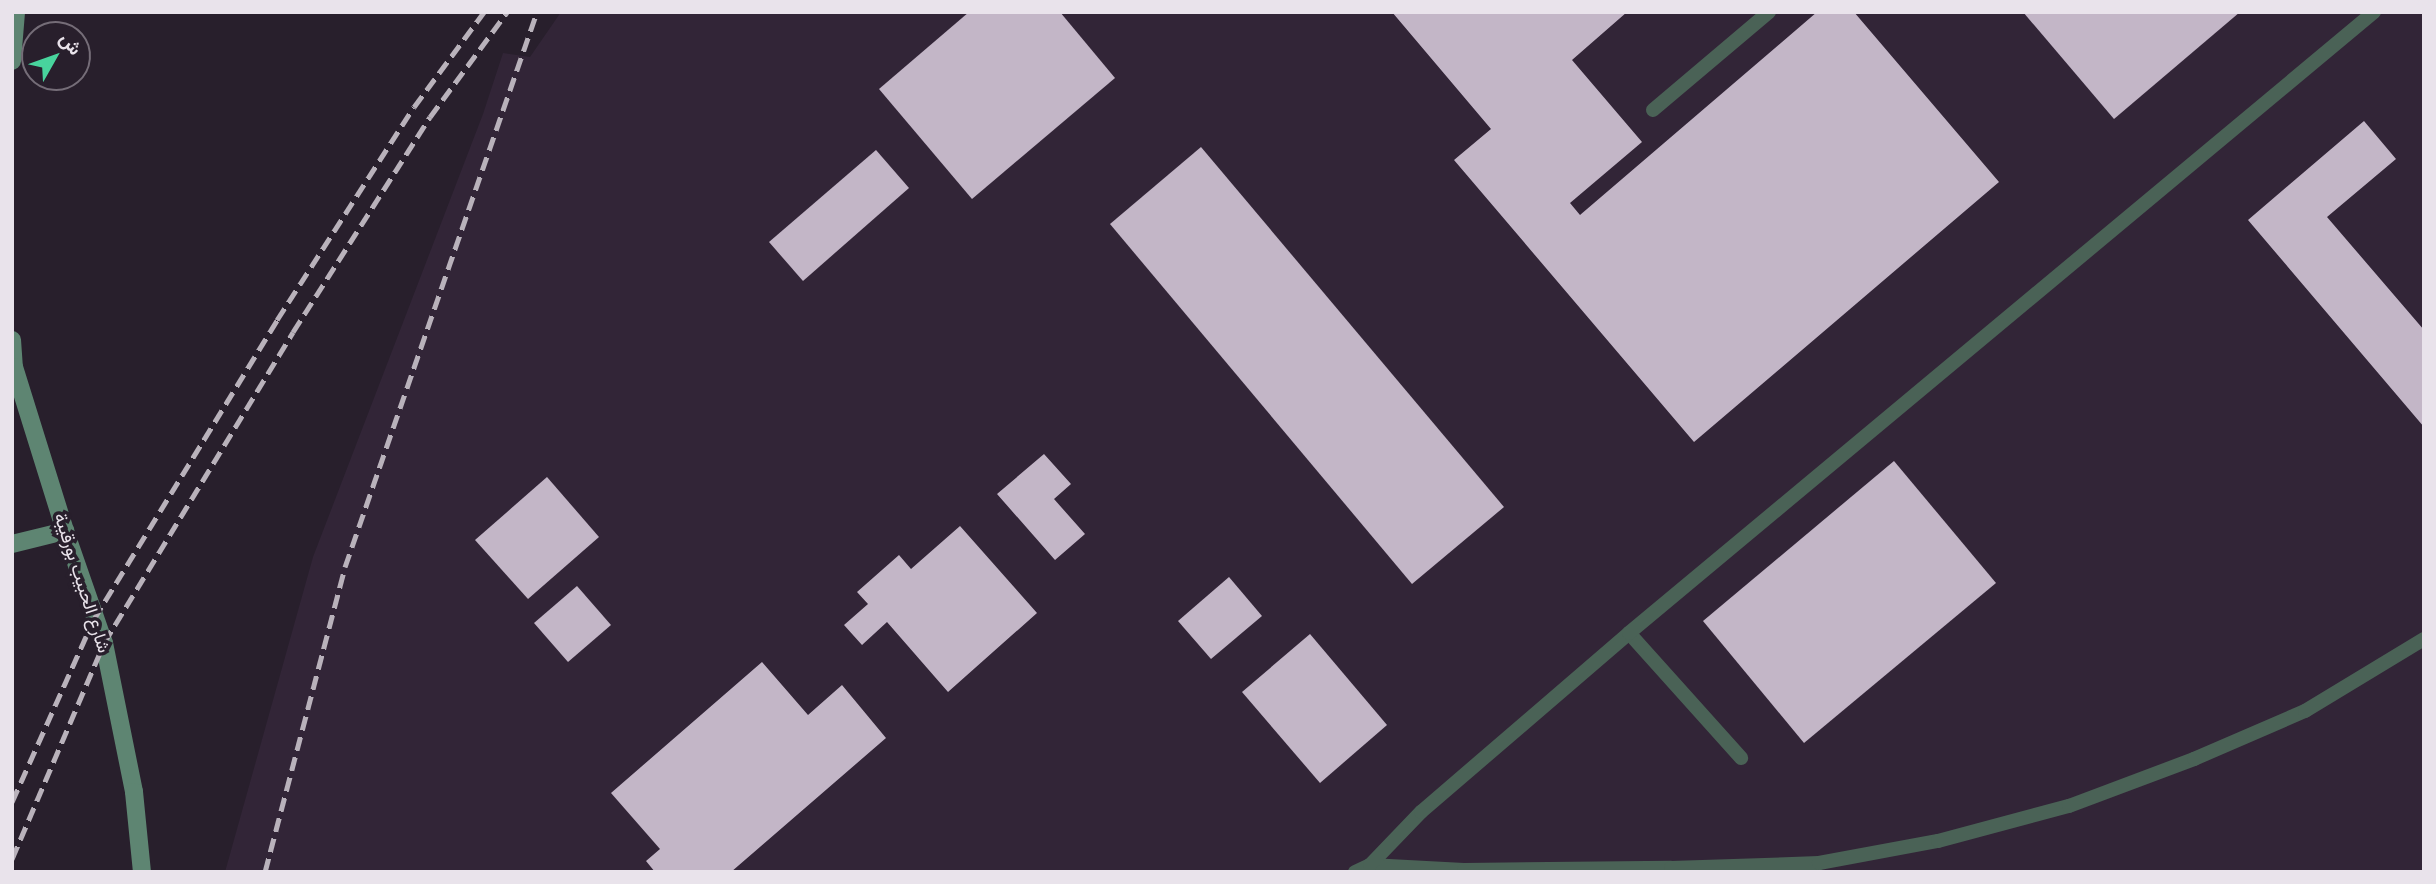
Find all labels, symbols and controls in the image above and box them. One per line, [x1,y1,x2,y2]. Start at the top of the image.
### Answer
north arrow [21,21,91,91]
text: ش [56,28,86,59]
street label: شارع الحبيب بورقيبة [49,510,115,656]

